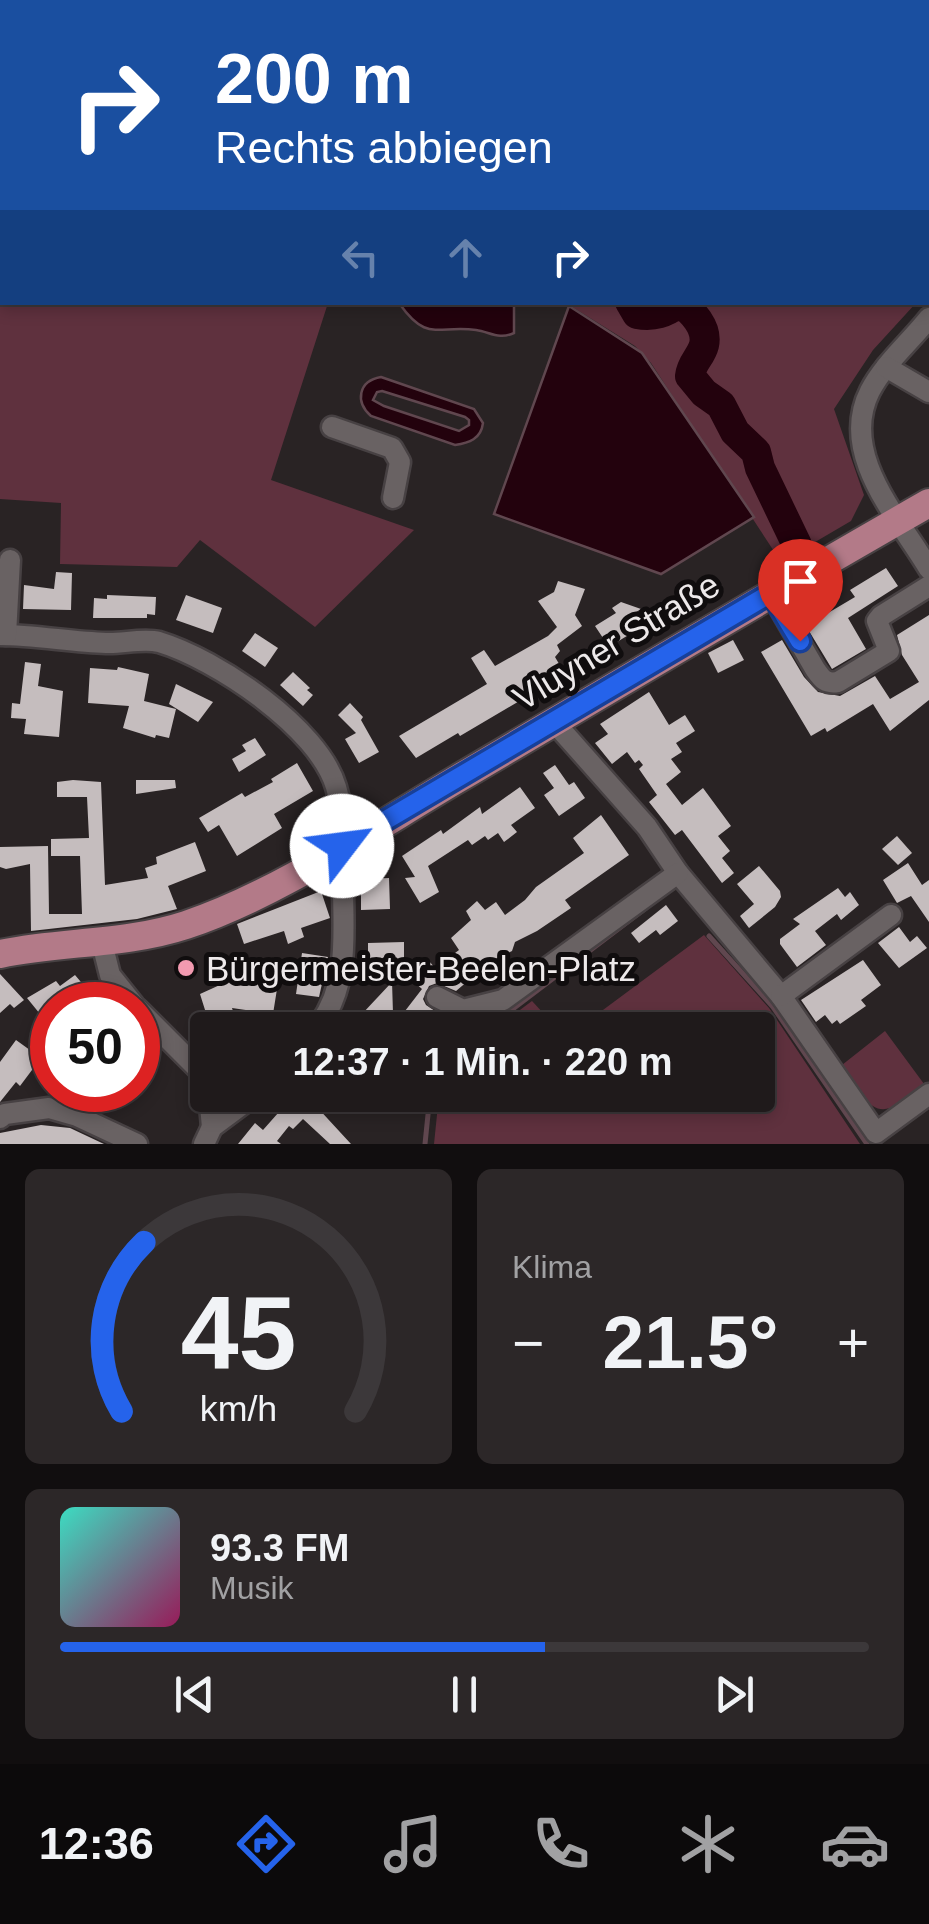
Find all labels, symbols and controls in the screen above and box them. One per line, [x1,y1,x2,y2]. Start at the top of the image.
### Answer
icon: right [50,40,180,170]
text: 200 m [215,40,413,118]
text: Rechts abbiegen [215,122,553,173]
icon: left [333,230,388,285]
icon: ahead [438,230,493,285]
icon: right [543,230,598,285]
pin [758,539,843,642]
icon: arrive [773,554,828,609]
street label: Vluyner Straße [506,564,726,718]
position arrow [290,794,394,898]
place label: Bürgermeister-Beelen-Platz [206,949,636,988]
marker: Bürgermeister-Beelen-Platz [175,957,197,979]
speed limit sign: 50 [30,982,160,1112]
text: 12:37 · 1 Min. · 220 m [292,1041,673,1083]
text: Klima [512,1249,592,1285]
text: 45 [181,1275,296,1391]
text: 21.5° [603,1300,778,1384]
text: − [512,1312,544,1374]
text: + [837,1312,869,1374]
text: km/h [200,1389,277,1429]
text: 93.3 FM [210,1527,349,1569]
text: Musik [210,1570,294,1606]
icon: previous [167,1667,222,1722]
icon: pause [437,1667,492,1722]
icon: next [707,1667,762,1722]
icon: directions [231,1809,301,1879]
icon: music [378,1809,448,1879]
icon: phone [526,1809,596,1879]
icon: climate [673,1809,743,1879]
icon: car [820,1809,890,1879]
text: 12:36 [39,1818,154,1869]

